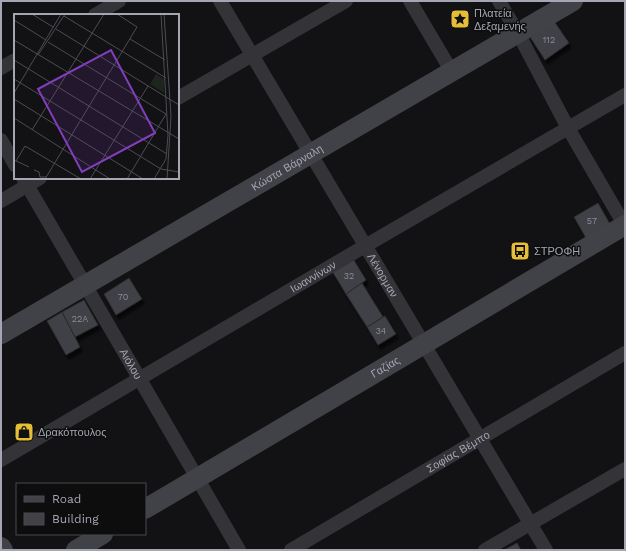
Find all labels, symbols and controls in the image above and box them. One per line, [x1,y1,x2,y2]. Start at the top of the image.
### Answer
place label: Πλατεία Δεξαμενής [474,7,526,33]
place icon: Πλατεία Δεξαμενής [449,8,471,30]
inset map [14,14,179,179]
house number: 112 [543,35,555,45]
street label: Κώστα Βάρναλη [249,142,325,193]
house number: 57 [587,216,597,226]
bus stop icon: ΣΤΡΟΦΗ [509,240,531,262]
place label: ΣΤΡΟΦΗ [534,245,580,258]
street label: Λένορμαν [365,251,401,300]
street label: Ιωαννίνων [288,258,339,295]
house number: 32 [344,271,354,281]
house number: 70 [118,292,129,302]
house number: 22A [72,314,88,324]
house number: 34 [376,326,387,336]
street label: Αιόλου [117,346,145,382]
street label: Γαζίας [368,353,402,381]
shop icon: Δρακόπουλος [13,421,35,443]
place label: Δρακόπουλος [38,426,106,439]
street label: Σοφίας Βέμπο [424,428,492,475]
legend [16,483,146,535]
text: Road [52,492,81,506]
text: Building [52,512,99,526]

